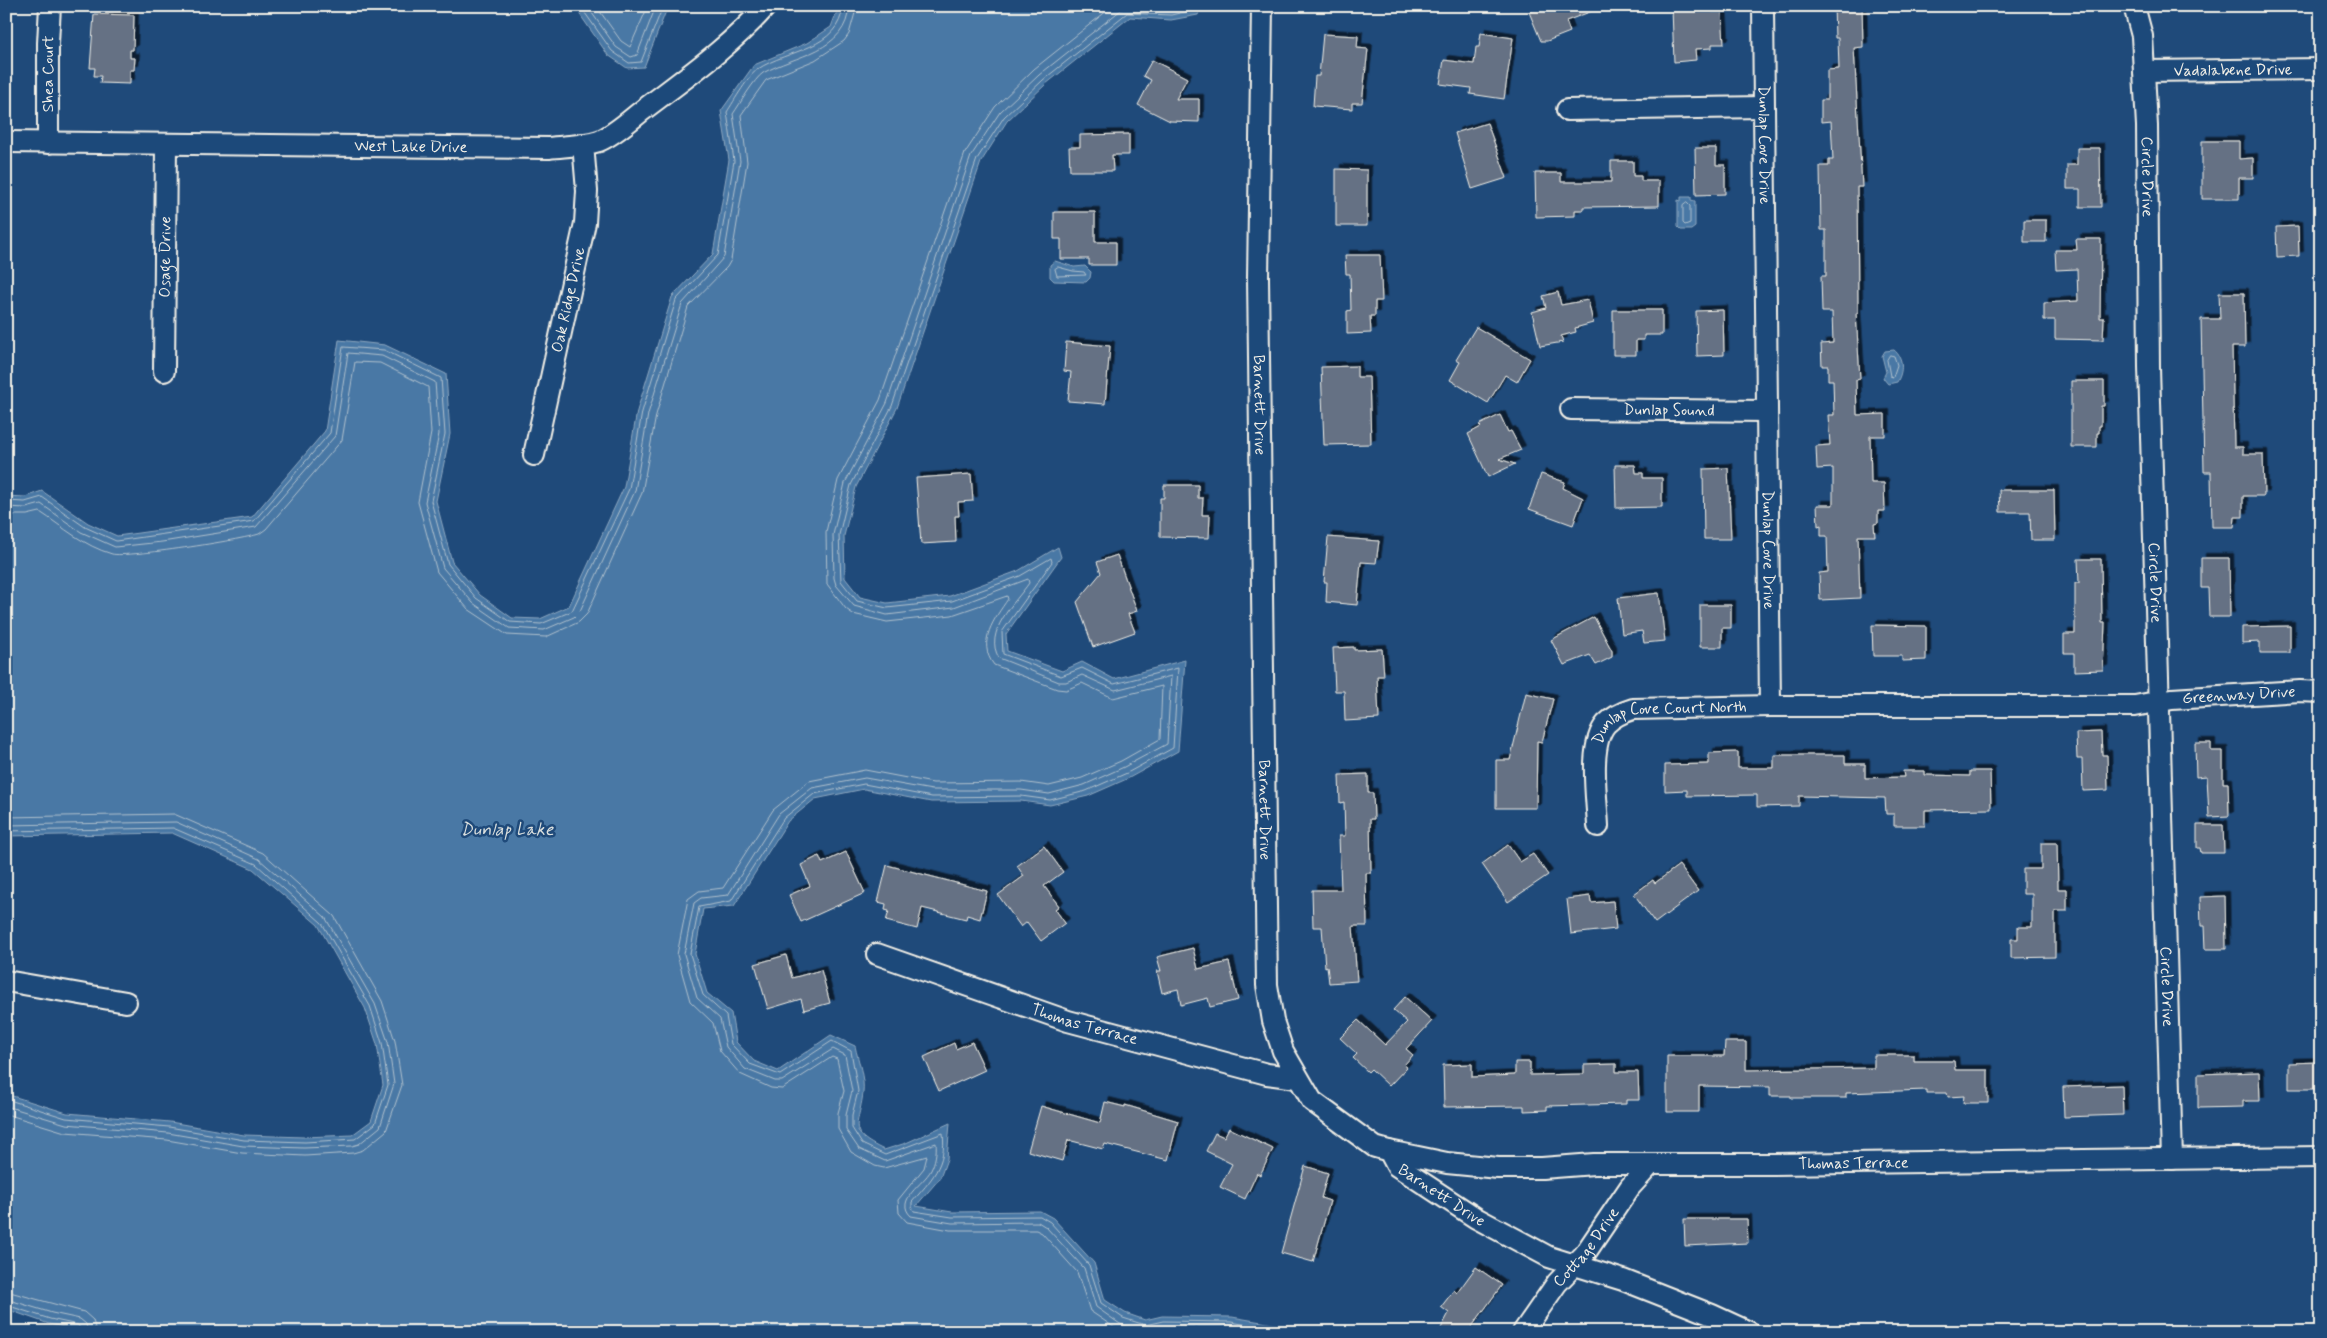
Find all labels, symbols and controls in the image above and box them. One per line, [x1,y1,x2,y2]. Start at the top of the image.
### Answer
street label: Shea Court [38,35,59,112]
street label: Vadalabene Drive [2174,59,2293,81]
street label: Dunlap Cove Drive [1753,85,1775,205]
street label: West Lake Drive [354,135,468,158]
street label: Circle Drive [2137,136,2158,217]
street label: Osage Drive [154,216,176,298]
street label: Oak Ridge Drive [546,245,590,354]
street label: Barnett Drive [1248,355,1271,455]
street label: Dunlap Sound [1623,399,1715,421]
street label: Dunlap Cove Drive [1757,490,1780,610]
street label: Circle Drive [2144,542,2167,623]
street label: Greenway Drive [2181,681,2296,709]
street label: Dunlap Cove Court North [1587,696,1747,746]
street label: Barnett Drive [1254,760,1276,860]
water label: Dunlap Lake [460,818,555,842]
street label: Circle Drive [2155,946,2179,1027]
street label: Thomas Terrace [1028,998,1140,1050]
street label: Thomas Terrace [1798,1152,1909,1174]
street label: Barnett Drive [1394,1159,1489,1232]
street label: Cottage Drive [1548,1203,1624,1292]

